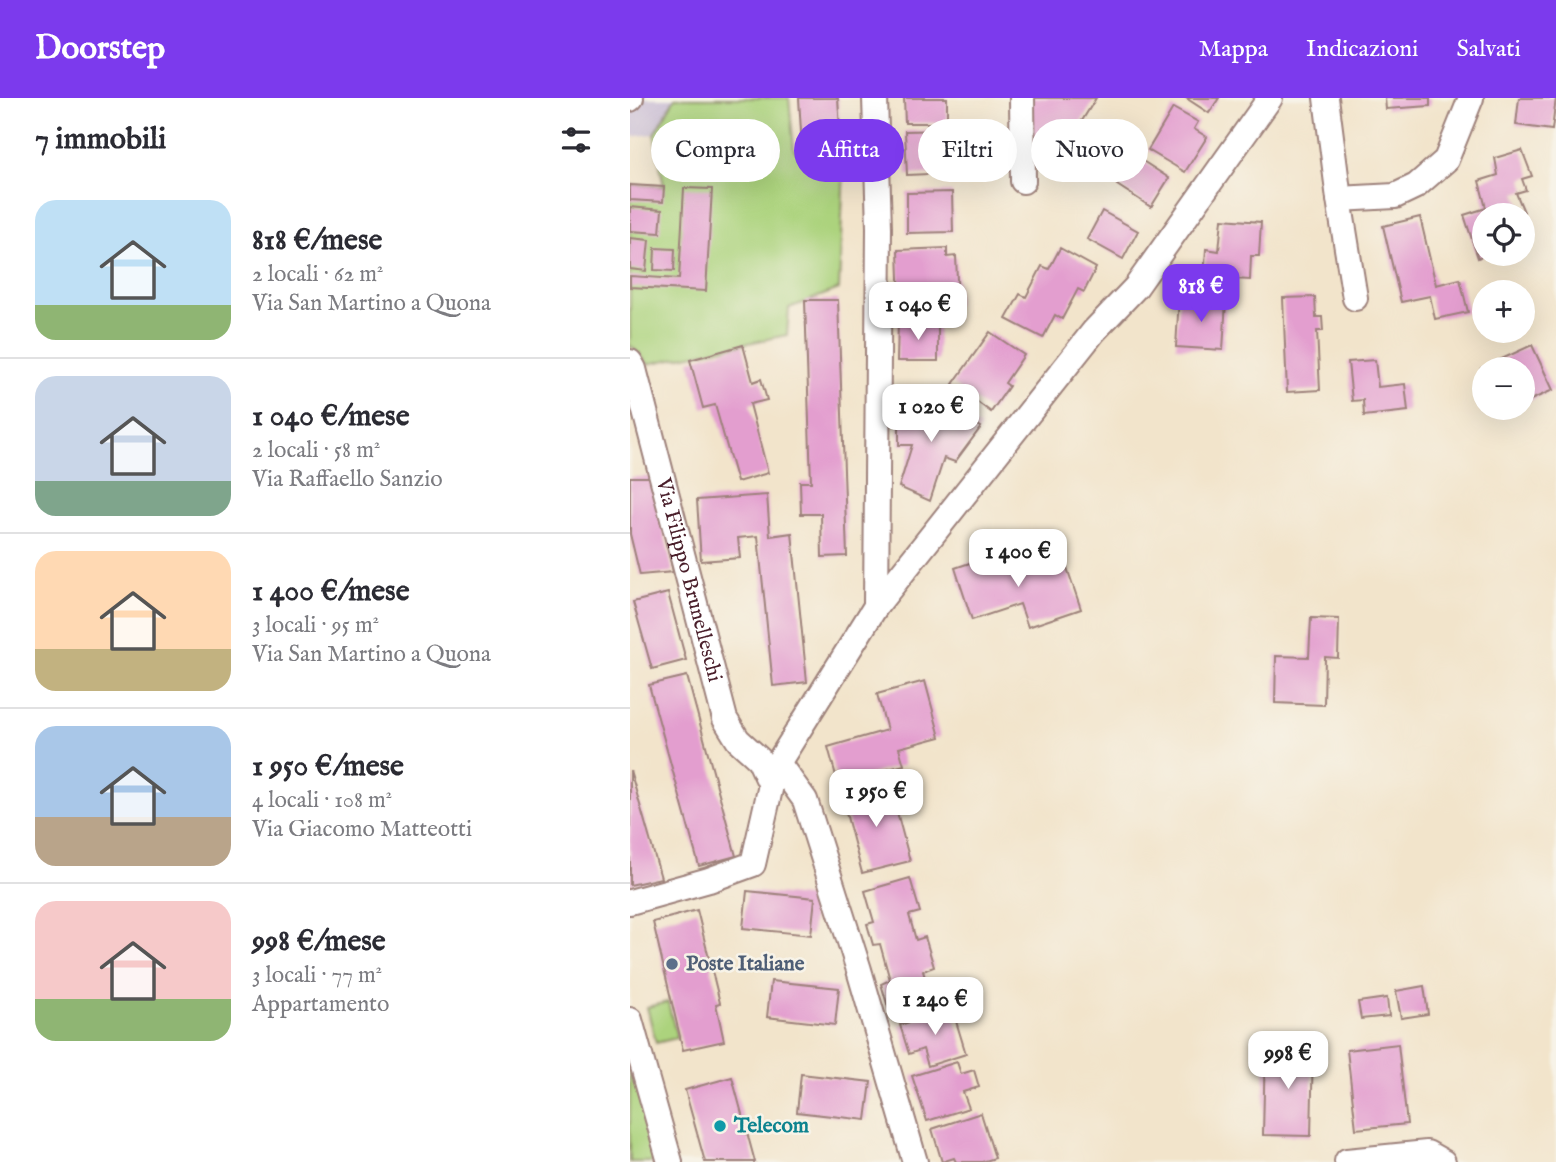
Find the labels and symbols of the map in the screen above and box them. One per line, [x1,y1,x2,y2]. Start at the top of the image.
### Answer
pin: 818 € [1152,264,1250,324]
pin: 1 040 € [853,282,983,342]
pin: 1 020 € [866,384,996,444]
street label: Via Filippo Brunelleschi [649,474,728,685]
pin: 1 400 € [953,530,1083,589]
pin: 1 950 € [811,770,941,829]
place label: Poste Italiane [686,951,805,978]
marker: Poste Italiane [664,956,680,972]
pin: 1 240 € [870,978,1000,1037]
pin: 998 € [1239,1032,1337,1091]
place label: Telecom [733,1113,810,1140]
marker: Telecom [712,1118,728,1134]

